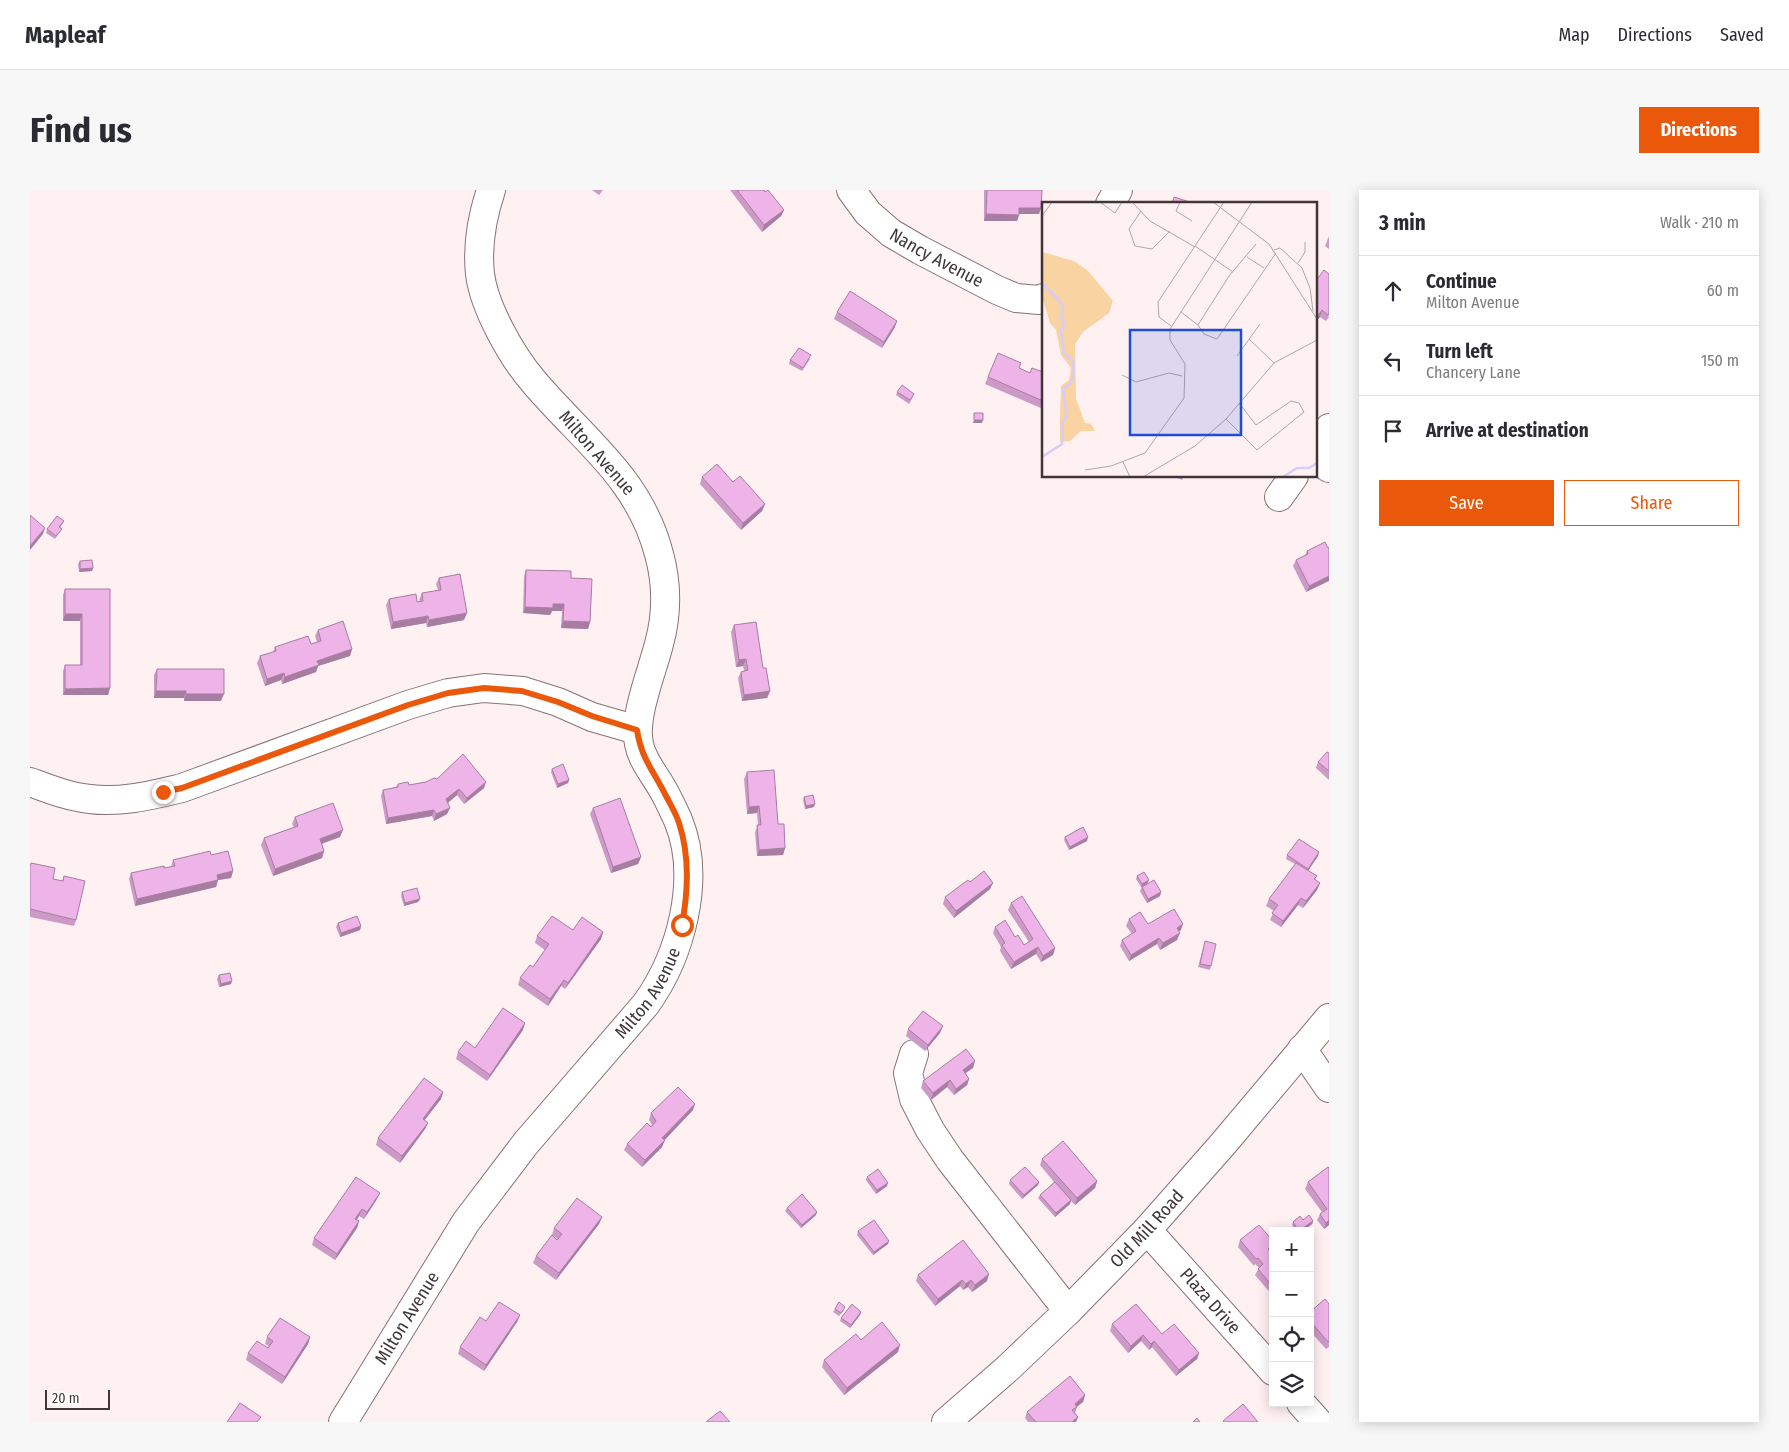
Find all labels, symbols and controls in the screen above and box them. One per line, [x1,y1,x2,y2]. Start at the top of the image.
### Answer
text: Mapleaf [25,21,105,49]
text: Map [1558,24,1590,46]
text: Directions [1618,24,1692,46]
text: Saved [1720,24,1764,46]
button: Directions [1639,107,1759,153]
text: Find us [30,109,132,151]
inset map [1042,202,1316,478]
text: 3 min [1379,210,1426,236]
text: Walk · 210 m [1660,213,1739,232]
street label: Nancy Avenue [886,224,987,292]
text: Continue [1426,270,1497,293]
icon: ahead [1379,277,1407,305]
text: 60 m [1707,281,1739,300]
text: Milton Avenue [1426,293,1519,312]
text: Turn left [1426,340,1493,363]
icon: left [1379,347,1407,375]
text: 150 m [1701,351,1739,370]
text: Chancery Lane [1426,363,1521,382]
street label: Milton Avenue [554,406,640,500]
icon: arrive [1379,417,1407,445]
text: Arrive at destination [1426,419,1589,442]
button: Save [1379,480,1554,526]
button: Share [1564,480,1739,526]
route end [152,781,175,804]
route start [671,914,694,937]
street label: Milton Avenue [610,944,685,1043]
street label: Old Mill Road [1105,1185,1188,1272]
map controls [1269,1227,1314,1407]
button: + [1269,1227,1314,1272]
street label: Plaza Drive [1175,1263,1246,1338]
street label: Milton Avenue [370,1267,444,1369]
button: − [1269,1272,1314,1317]
button: locate [1269,1317,1314,1362]
button: layers [1269,1362,1314,1407]
scale bar [45,1387,110,1410]
text: 20 m [52,1390,80,1407]

